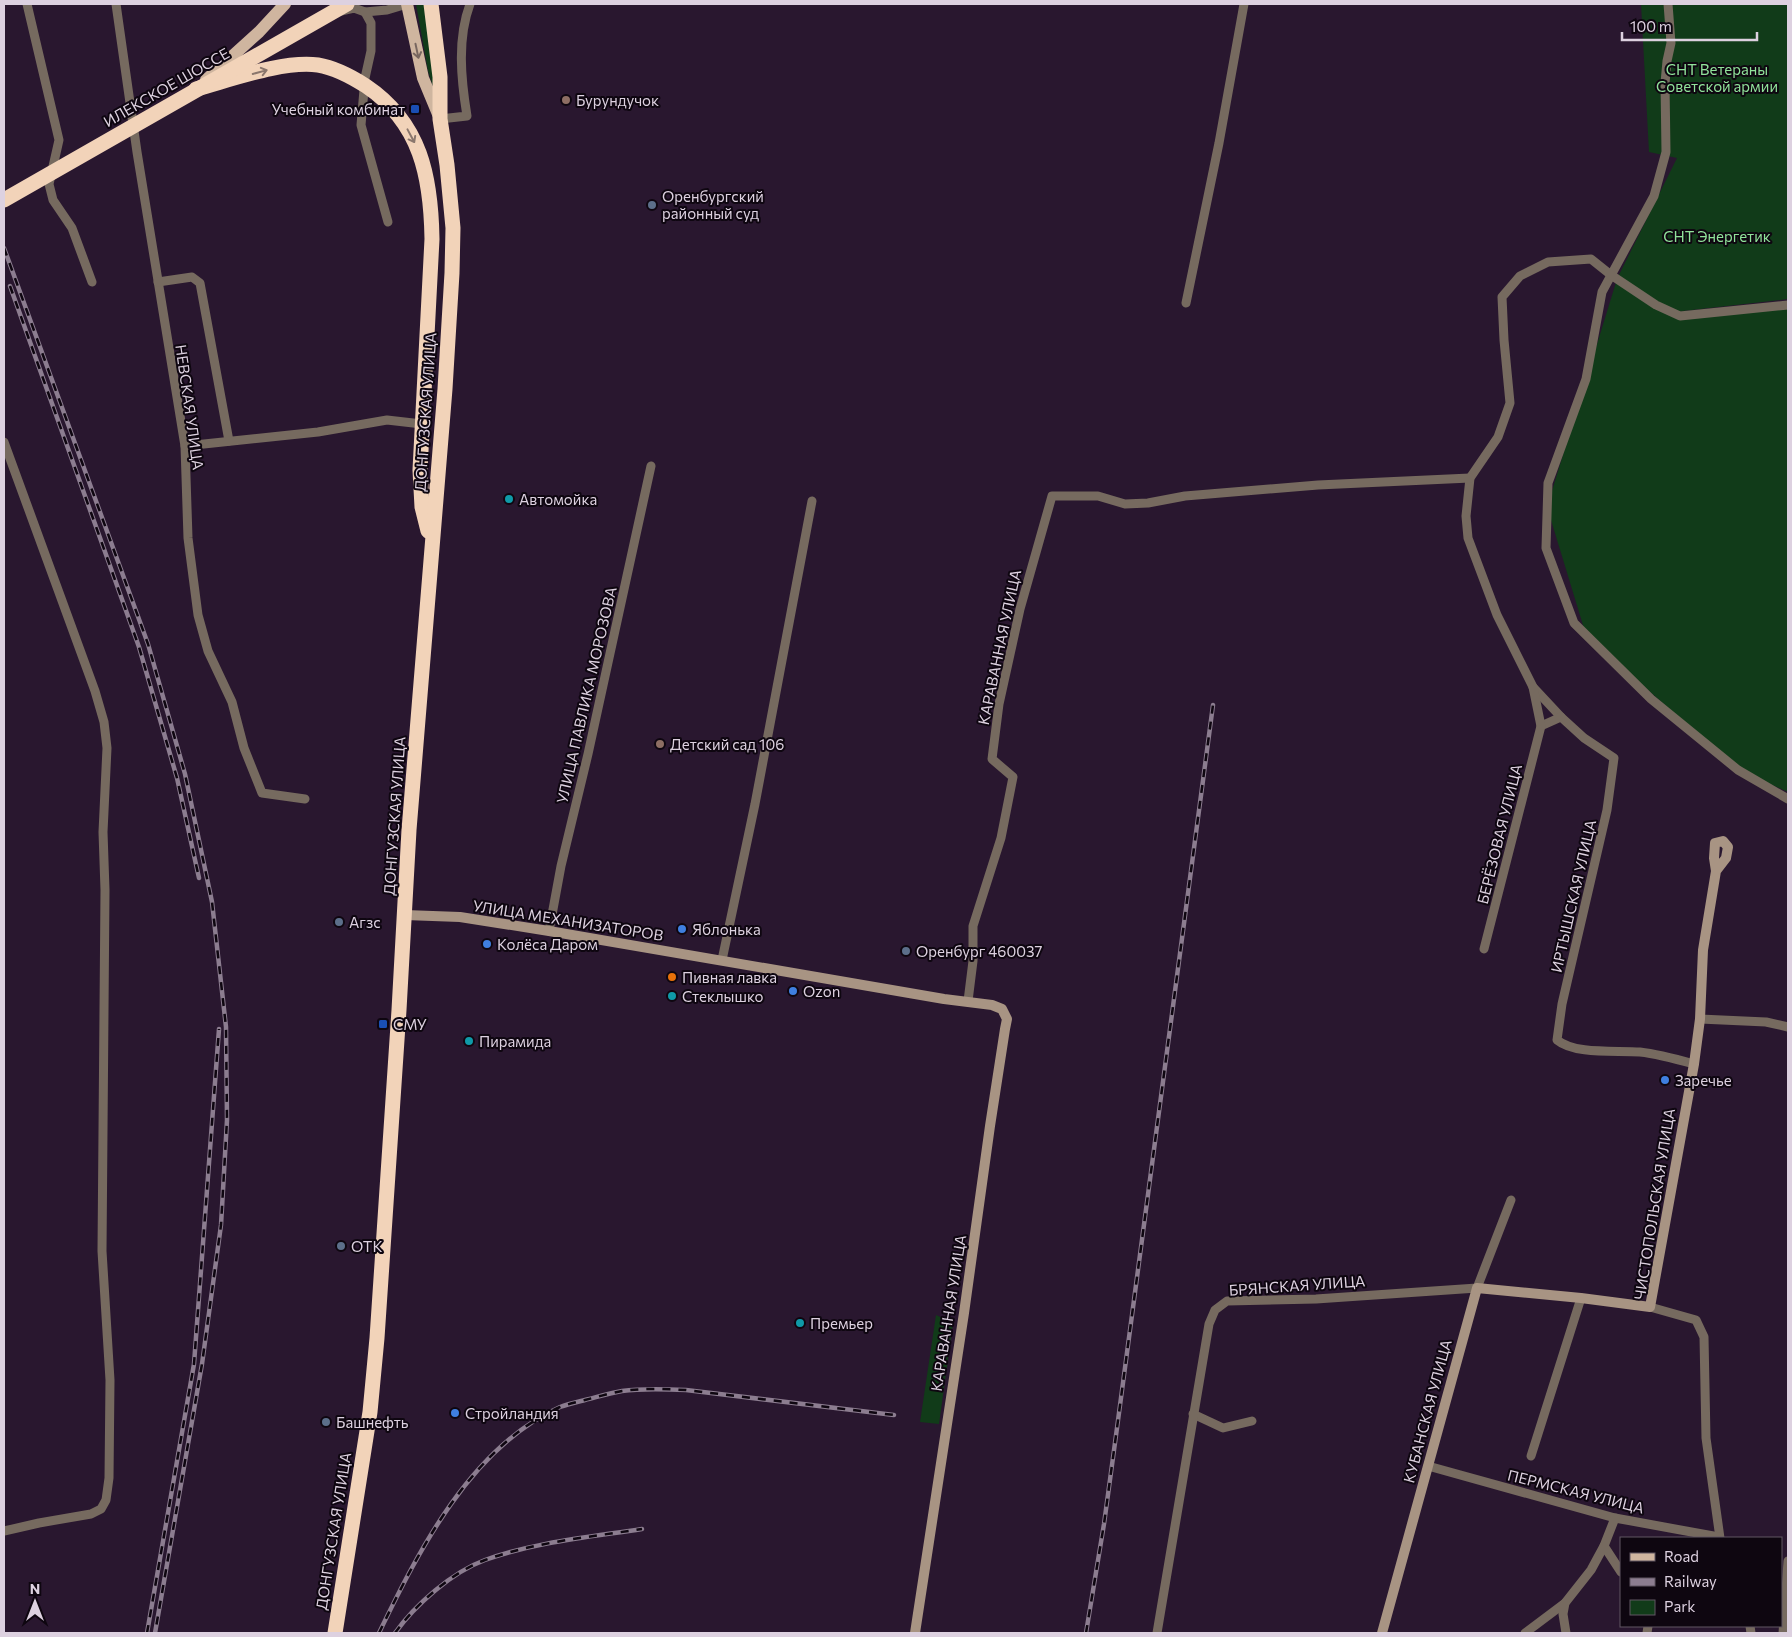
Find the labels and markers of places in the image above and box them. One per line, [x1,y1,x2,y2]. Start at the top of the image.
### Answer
place label: Бурундучок [576,91,659,109]
marker: Бурундучок [560,94,572,106]
place label: Учебный комбинат [272,100,405,118]
marker: Учебный комбинат [409,103,421,115]
place label: Оренбургский районный суд [662,187,764,222]
marker: Оренбургский районный суд [646,199,658,211]
place label: Автомойка [519,490,597,508]
marker: Автомойка [503,493,515,505]
place label: Детский сад 106 [670,735,784,753]
marker: Детский сад 106 [654,738,666,750]
place label: Агзс [349,913,381,931]
marker: Агзс [333,916,345,928]
place label: Яблонька [692,920,761,938]
marker: Яблонька [676,923,688,935]
place label: Колёса Даром [497,935,598,953]
marker: Колёса Даром [481,938,493,950]
place label: Оренбург 460037 [916,942,1042,960]
marker: Оренбург 460037 [900,945,912,957]
place label: Пивная лавка [682,968,777,986]
marker: Пивная лавка [666,971,678,983]
place label: Ozon [803,982,840,1000]
marker: Ozon [787,985,799,997]
place label: Стеклышко [682,987,764,1005]
marker: Стеклышко [666,990,678,1002]
place label: СМУ [393,1015,427,1033]
marker: СМУ [377,1018,389,1030]
place label: Пирамида [479,1032,551,1050]
marker: Пирамида [463,1035,475,1047]
place label: Заречье [1675,1071,1732,1089]
marker: Заречье [1659,1074,1671,1086]
place label: ОТК [351,1237,382,1255]
marker: ОТК [335,1240,347,1252]
place label: Премьер [810,1314,873,1332]
marker: Премьер [794,1317,806,1329]
place label: Стройландия [465,1404,559,1422]
marker: Стройландия [449,1407,461,1419]
place label: Башнефть [336,1413,409,1431]
marker: Башнефть [320,1416,332,1428]

